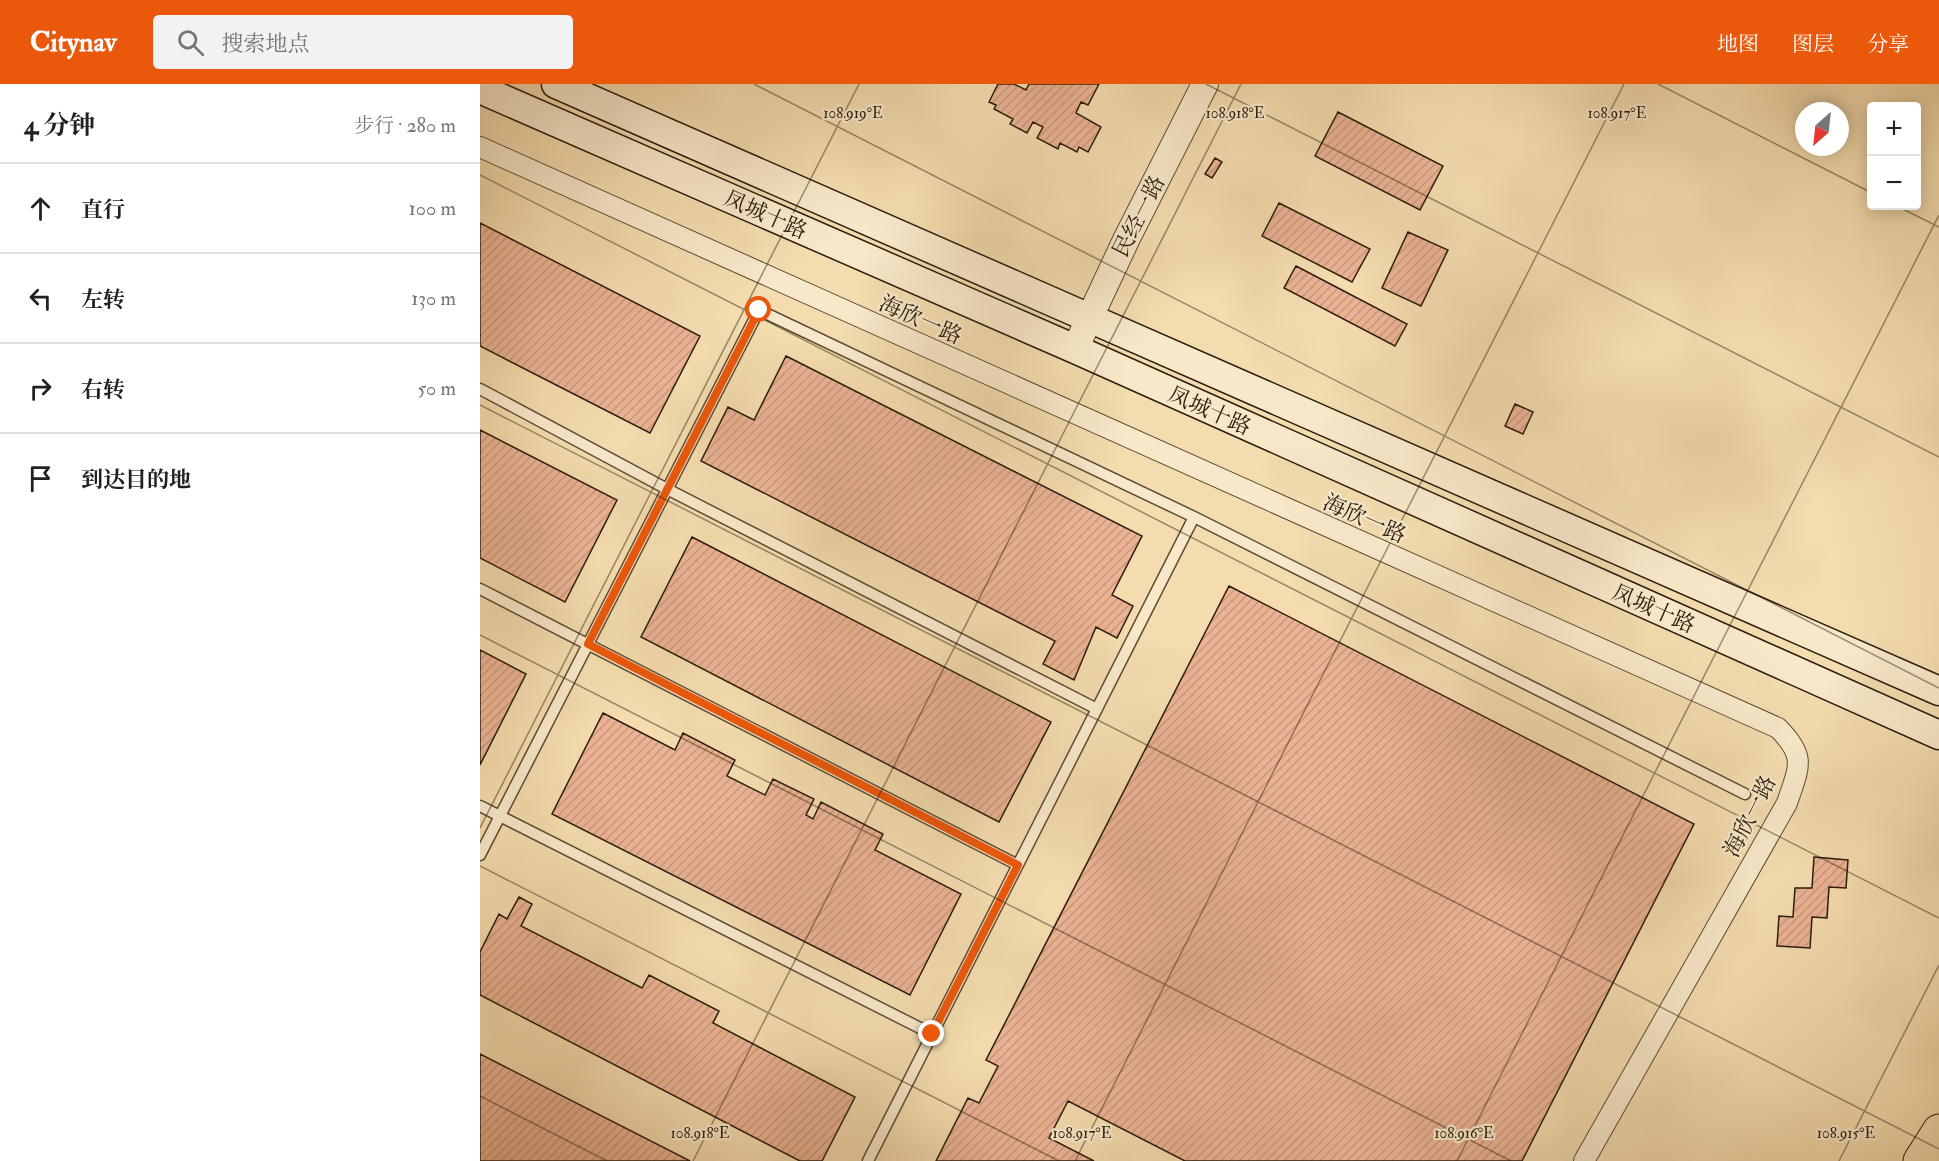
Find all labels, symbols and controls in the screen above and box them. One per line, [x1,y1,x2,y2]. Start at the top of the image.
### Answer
search box [153,15,573,69]
text: Citynav [30,25,117,60]
icon: search [174,26,207,59]
text: 搜索地点 [222,30,310,58]
text: 地图 [1717,31,1759,58]
text: 图层 [1792,31,1834,58]
text: 分享 [1867,31,1909,58]
north arrow [1795,102,1849,156]
map controls [1867,102,1921,210]
button: + [1867,102,1921,156]
text: 108.919°E [823,104,883,123]
text: 108.918°E [1205,104,1265,123]
text: 108.917°E [1588,104,1647,123]
text: 4 分钟 [24,110,96,142]
text: 步行 · 280 m [354,113,456,138]
button: − [1867,156,1921,210]
street label: 民经一路 [1106,171,1171,262]
street label: 凤城十路 [720,184,811,246]
icon: ahead [24,192,57,225]
text: 直行 [81,196,125,224]
text: 100 m [409,196,456,221]
icon: left [24,282,57,315]
text: 左转 [81,286,125,314]
text: 130 m [411,286,456,311]
street label: 海欣一路 [875,289,966,351]
route start [745,296,771,322]
icon: right [24,372,57,405]
text: 右转 [81,376,125,404]
text: 50 m [417,376,456,401]
street label: 凤城十路 [1164,380,1255,442]
icon: arrive [24,462,57,495]
text: 到达目的地 [81,466,191,494]
street label: 海欣一路 [1319,488,1410,550]
street label: 凤城十路 [1608,578,1699,640]
street label: 海欣一路 [1717,771,1782,862]
route end [918,1020,944,1046]
text: 108.918°E [670,1124,730,1143]
text: 108.917°E [1053,1124,1112,1143]
text: 108.916°E [1434,1124,1494,1143]
text: 108.915°E [1817,1124,1875,1143]

